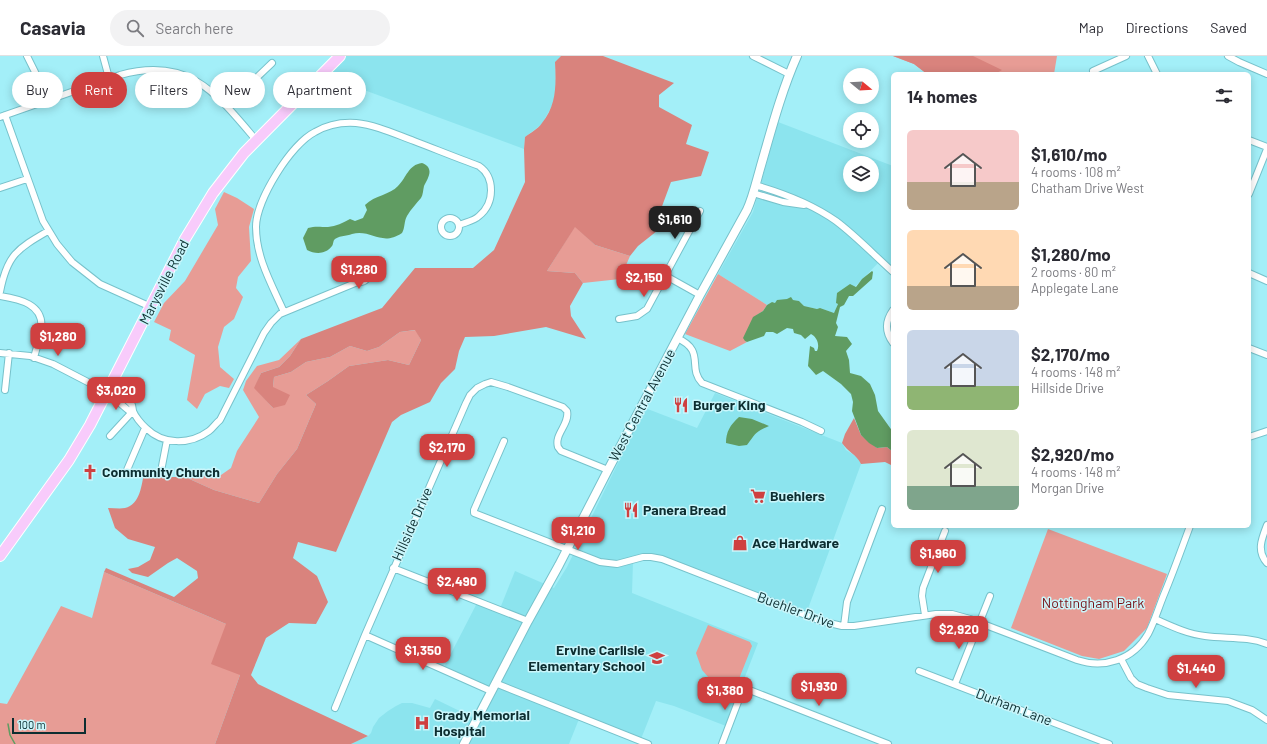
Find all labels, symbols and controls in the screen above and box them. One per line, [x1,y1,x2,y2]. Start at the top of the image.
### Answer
search box [110,10,390,46]
text: Casavia [20,16,86,39]
icon: search [124,17,146,39]
text: Search here [156,19,234,37]
text: Map [1079,19,1104,36]
text: Directions [1126,19,1188,36]
text: Saved [1210,19,1247,36]
north arrow [843,68,879,104]
map controls [843,68,879,192]
chip: Buy [12,72,63,108]
chip: Rent [71,72,127,108]
chip: Filters [135,72,202,108]
chip: New [210,72,265,108]
chip: Apartment [273,72,366,108]
icon: filters [1213,85,1235,107]
text: 14 homes [907,86,977,106]
button: locate [843,112,879,148]
text: $1,610/mo [1031,144,1107,164]
icon: home [939,146,987,194]
button: layers [843,156,879,192]
text: 4 rooms · 108 m² [1031,164,1121,180]
text: Chatham Drive West [1031,180,1144,196]
pin: $1,610 [642,206,708,240]
text: $1,610 [658,211,692,227]
street label: Marysville Road [135,237,192,327]
text: $1,280/mo [1031,244,1111,264]
icon: home [939,246,987,294]
pin: $1,280 [326,256,392,290]
text: $1,280 [340,261,378,277]
pin: $2,150 [611,264,677,298]
text: 2 rooms · 80 m² [1031,264,1116,280]
text: $2,150 [625,269,663,285]
text: Applegate Lane [1031,280,1119,296]
pin: $1,280 [25,323,91,357]
text: $1,280 [39,328,77,344]
text: $2,170/mo [1031,344,1110,364]
street label: West Central Avenue [605,346,678,464]
icon: home [939,346,987,394]
text: 4 rooms · 148 m² [1031,364,1121,380]
pin: $3,020 [83,377,149,411]
text: Hillside Drive [1031,380,1104,396]
text: $3,020 [96,382,136,398]
restaurant icon: Burger King [672,396,690,414]
place label: Burger King [693,396,766,413]
pin: $2,170 [414,434,480,468]
text: $2,170 [429,439,465,455]
text: $2,920/mo [1031,444,1114,464]
icon: home [939,446,987,494]
church icon: Community Church [81,463,99,481]
place label: Community Church [102,463,220,480]
text: 4 rooms · 148 m² [1031,464,1121,480]
text: Morgan Drive [1031,480,1104,496]
street label: Hillside Drive [388,484,435,563]
supermarket icon: Buehlers [749,487,767,505]
place label: Buehlers [770,487,825,504]
restaurant icon: Panera Bread [622,501,640,519]
place label: Panera Bread [643,501,726,518]
pin: $1,210 [545,517,611,551]
text: $1,210 [561,522,595,538]
shop icon: Ace Hardware [731,534,749,552]
place label: Ace Hardware [752,534,839,551]
pin: $1,960 [905,540,971,574]
text: $1,960 [920,545,956,561]
pin: $2,490 [424,568,490,602]
text: $2,490 [437,573,477,589]
street label: Buehler Drive [755,588,837,631]
park label: Nottingham Park [1042,594,1144,611]
pin: $2,920 [926,616,992,650]
text: $2,920 [939,621,979,637]
pin: $1,350 [390,637,456,671]
place label: Ervine Carlisle Elementary School [528,641,645,674]
text: $1,350 [405,642,441,658]
school or university icon: Ervine Carlisle Elementary School [648,649,666,667]
pin: $1,440 [1163,655,1229,689]
text: $1,440 [1177,660,1215,676]
pin: $1,930 [786,673,852,707]
pin: $1,380 [692,677,758,711]
text: $1,930 [801,678,837,694]
text: $1,380 [707,682,743,698]
street label: Durham Lane [974,684,1055,729]
place label: Grady Memorial Hospital [434,706,530,739]
hospital icon: Grady Memorial Hospital [413,714,431,732]
scale bar [12,716,86,735]
text: 100 m [18,718,46,731]

